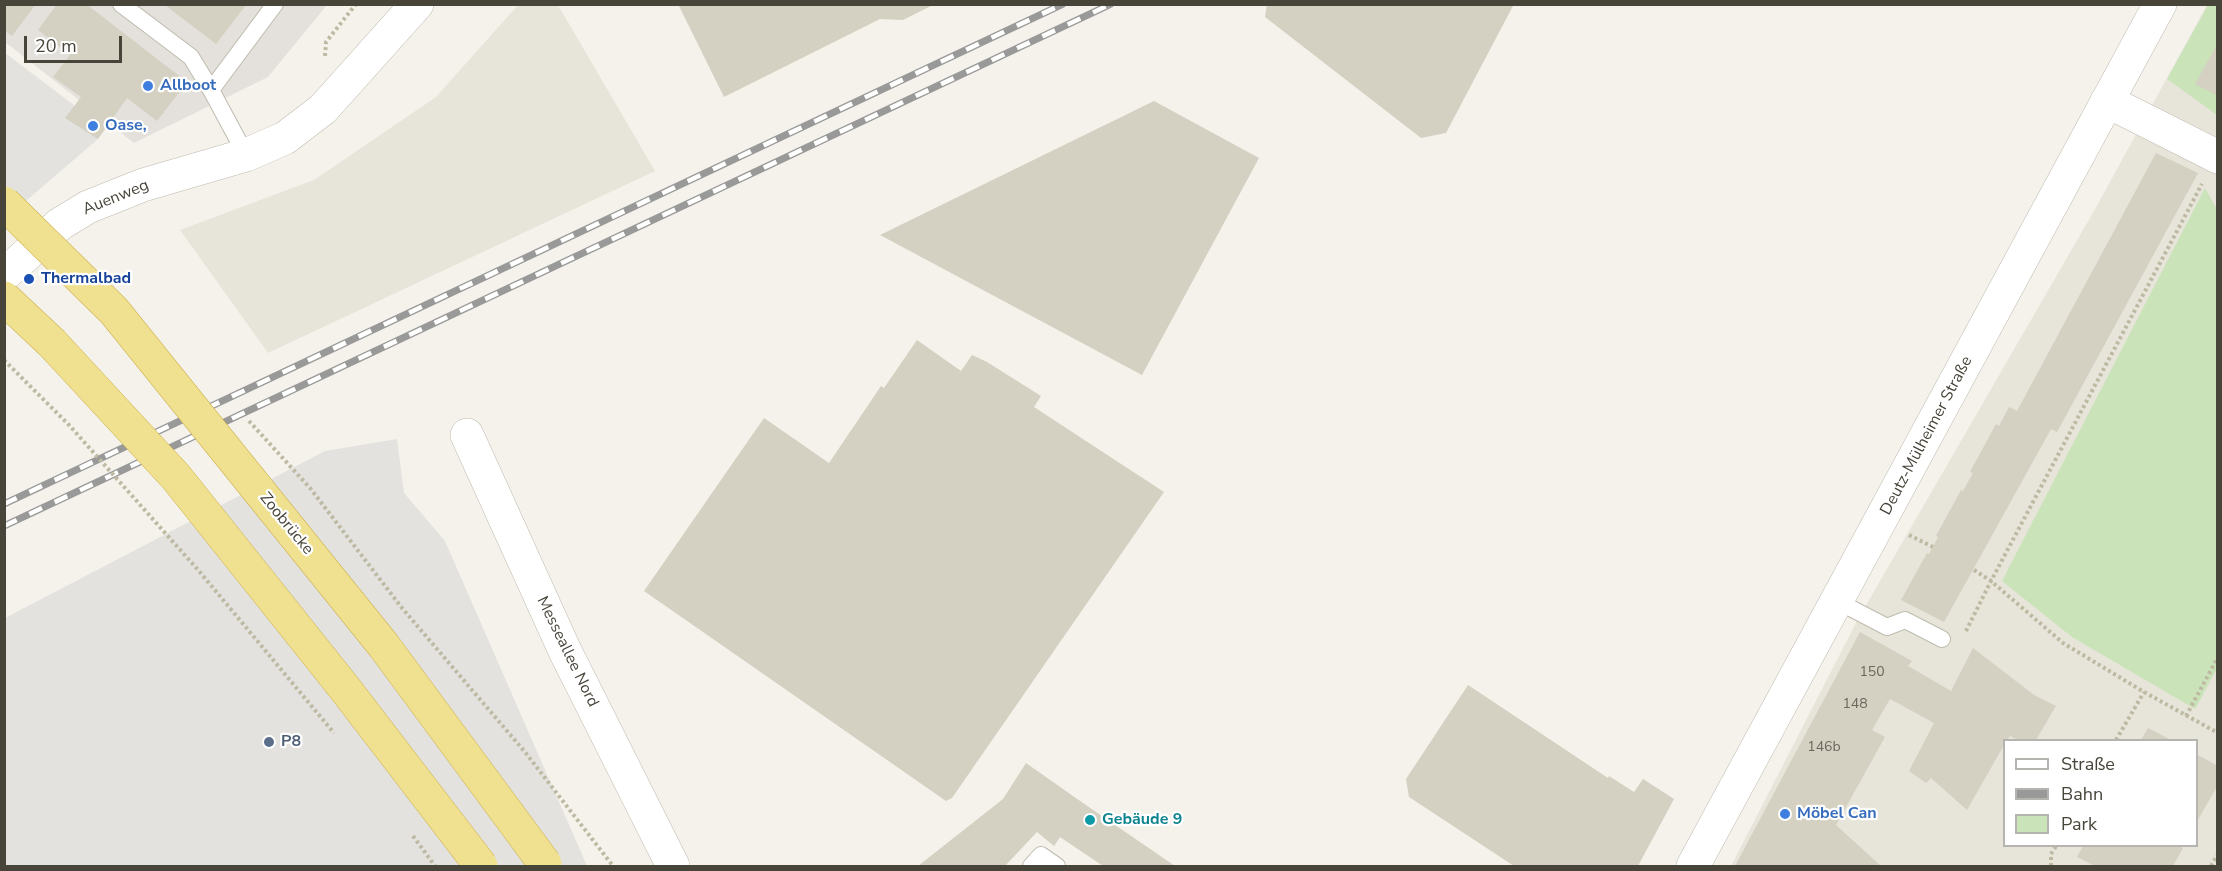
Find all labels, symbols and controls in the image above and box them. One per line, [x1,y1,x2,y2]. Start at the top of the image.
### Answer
scale bar [27,24,124,62]
text: 20 m [35,34,77,58]
place label: Allboot [160,76,216,96]
marker: Allboot [141,79,155,93]
place label: Oase, [105,116,147,136]
marker: Oase, [86,119,100,133]
street label: Auenweg [80,176,152,220]
place label: Thermalbad [41,269,131,289]
marker: Thermalbad [22,272,36,286]
street label: Deutz-Mülheimer Straße [1877,353,1977,519]
street label: Zoobrücke [255,489,317,559]
street label: Messeallee Nord [532,594,602,710]
house number: 150 [1859,665,1885,681]
house number: 148 [1842,697,1868,713]
place label: P8 [281,732,301,752]
marker: P8 [262,735,276,749]
legend [2003,739,2198,847]
house number: 146b [1807,740,1841,756]
text: Straße [2061,752,2115,776]
text: Bahn [2061,782,2103,806]
place label: Möbel Can [1797,804,1876,824]
marker: Möbel Can [1778,807,1792,821]
place label: Gebäude 9 [1102,810,1182,830]
text: Park [2061,812,2097,836]
marker: Gebäude 9 [1083,813,1097,827]

